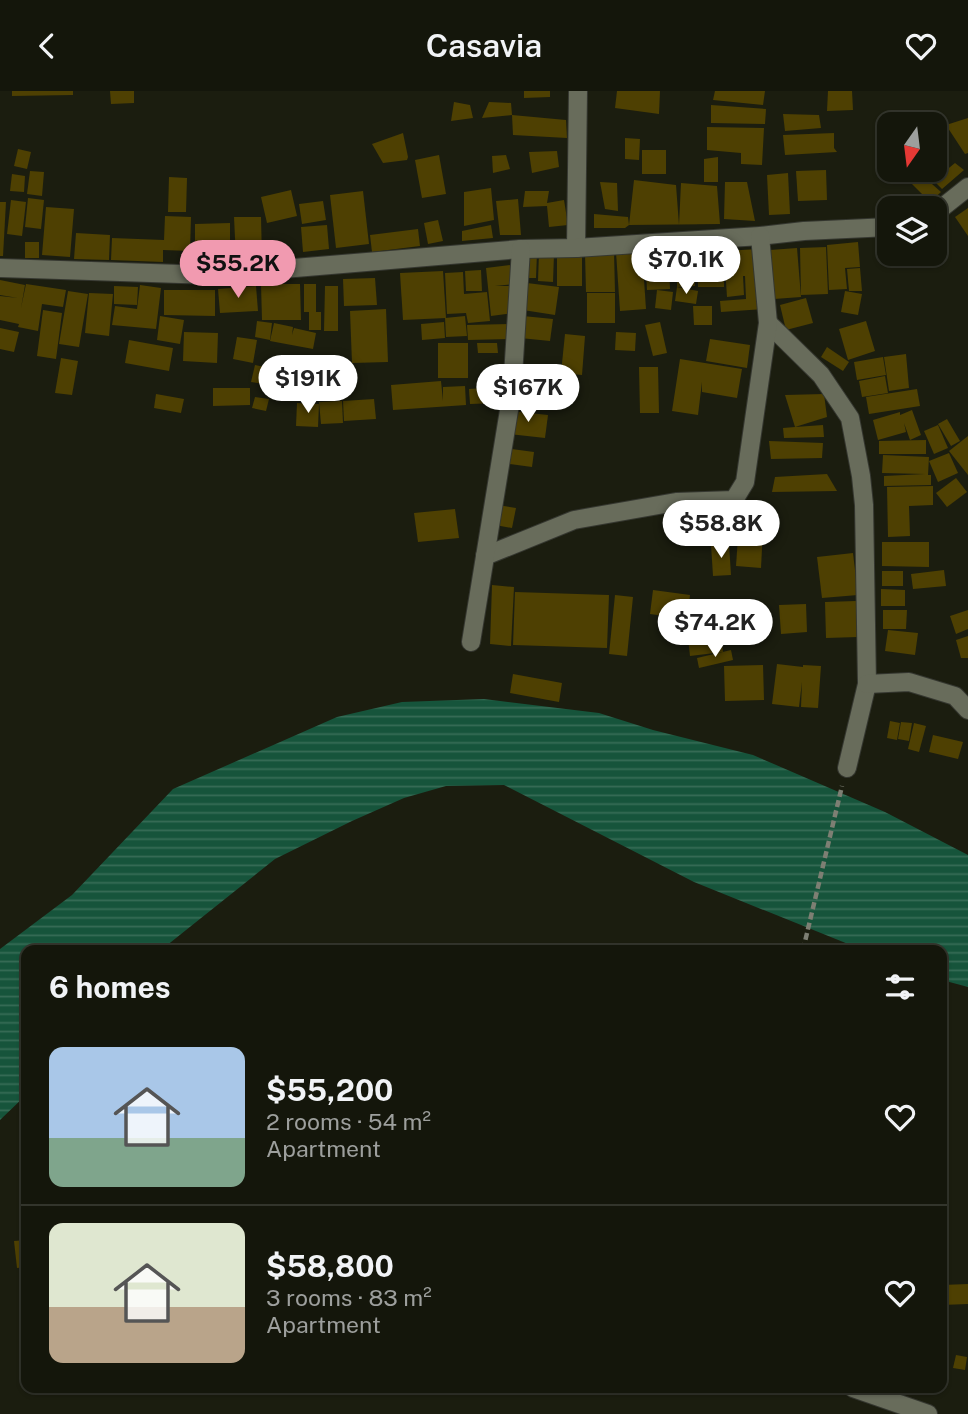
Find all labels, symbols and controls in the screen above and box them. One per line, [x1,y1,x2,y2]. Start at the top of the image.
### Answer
icon: back [28,27,66,65]
text: Casavia [426,27,542,64]
icon: heart [902,27,940,65]
north arrow [877,112,947,182]
map controls [877,112,947,266]
button: layers [877,196,947,266]
pin: $70.1K [629,237,743,296]
pin: $55.2K [181,241,295,300]
text: $70.1K [647,245,725,272]
text: $55.2K [196,249,280,276]
pin: $191K [259,355,357,415]
text: $191K [275,364,342,391]
pin: $167K [479,365,577,424]
text: $167K [492,373,564,400]
pin: $58.8K [664,501,778,560]
text: $58.8K [679,509,763,536]
pin: $74.2K [658,599,772,659]
text: $74.2K [674,608,756,635]
icon: filters [881,968,919,1006]
text: 6 homes [49,969,171,1005]
text: $55,200 [266,1072,393,1108]
icon: home [105,1075,189,1159]
icon: heart [881,1098,919,1136]
text: 2 rooms · 54 m² [266,1108,431,1135]
text: Apartment [266,1135,381,1162]
text: $58,800 [266,1248,394,1284]
icon: home [105,1251,189,1335]
icon: heart [881,1274,919,1312]
text: 3 rooms · 83 m² [266,1284,432,1311]
text: Apartment [266,1311,381,1338]

